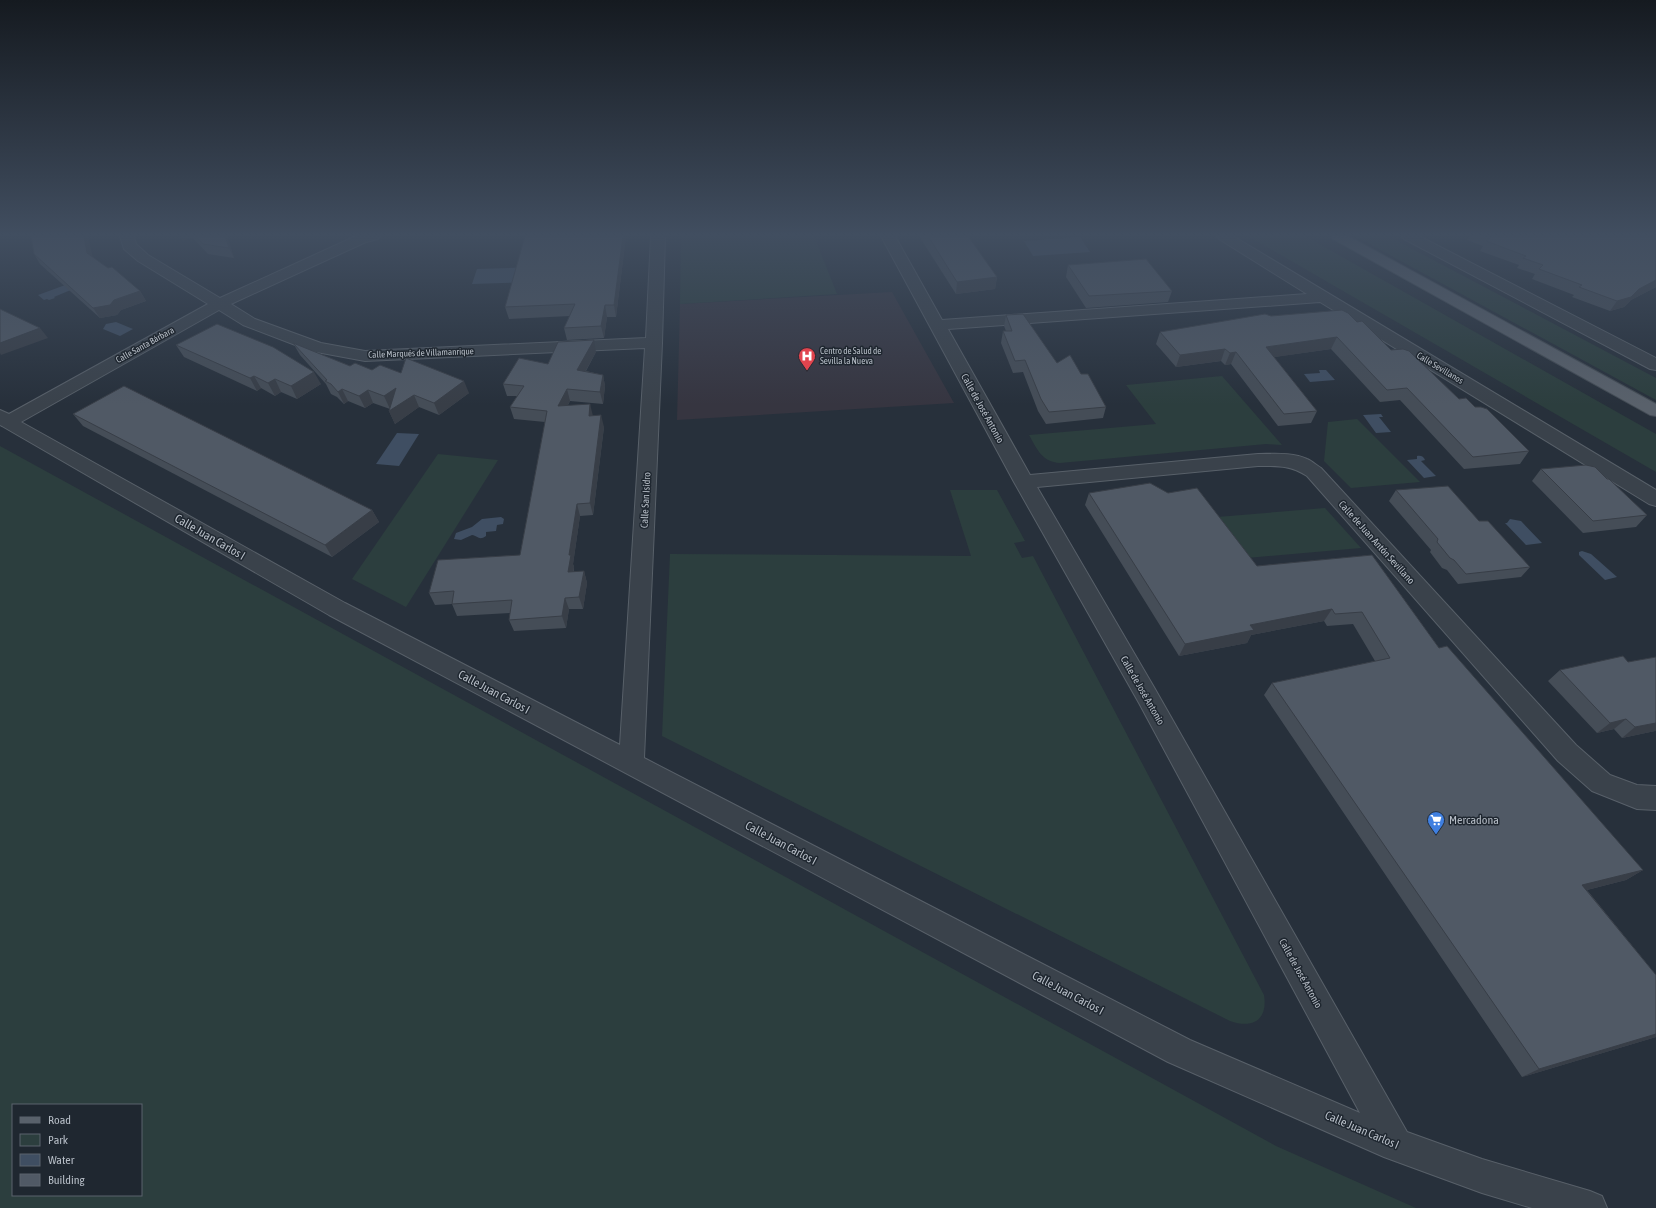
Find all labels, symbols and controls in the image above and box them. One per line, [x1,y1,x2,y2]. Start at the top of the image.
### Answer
street label: Calle Santa Bárbara [114,325,176,365]
street label: Calle Marqués de Villamanrique [368,346,474,360]
hospital icon: Centro de Salud de Sevilla la Nueva [797,346,817,371]
place label: Centro de Salud de Sevilla la Nueva [820,346,881,366]
street label: Calle Sevillanos [1415,350,1465,386]
street label: Calle de José Antonio [959,372,1006,445]
street label: Calle San Isidro [639,471,652,528]
street label: Calle de Juan Antón Sevillano [1336,499,1417,586]
street label: Calle Juan Carlos I [172,511,248,563]
street label: Calle de José Antonio [1118,654,1167,727]
street label: Calle Juan Carlos I [456,667,532,717]
supermarket icon: Mercadona [1426,810,1446,835]
place label: Mercadona [1449,813,1499,827]
street label: Calle Juan Carlos I [743,818,819,868]
street label: Calle de José Antonio [1277,937,1324,1010]
street label: Calle Juan Carlos I [1030,968,1106,1018]
legend [12,1104,142,1196]
street label: Calle Juan Carlos I [1323,1108,1401,1152]
text: Road [48,1113,71,1127]
text: Park [48,1133,69,1147]
text: Water [48,1153,75,1167]
text: Building [48,1173,86,1187]

